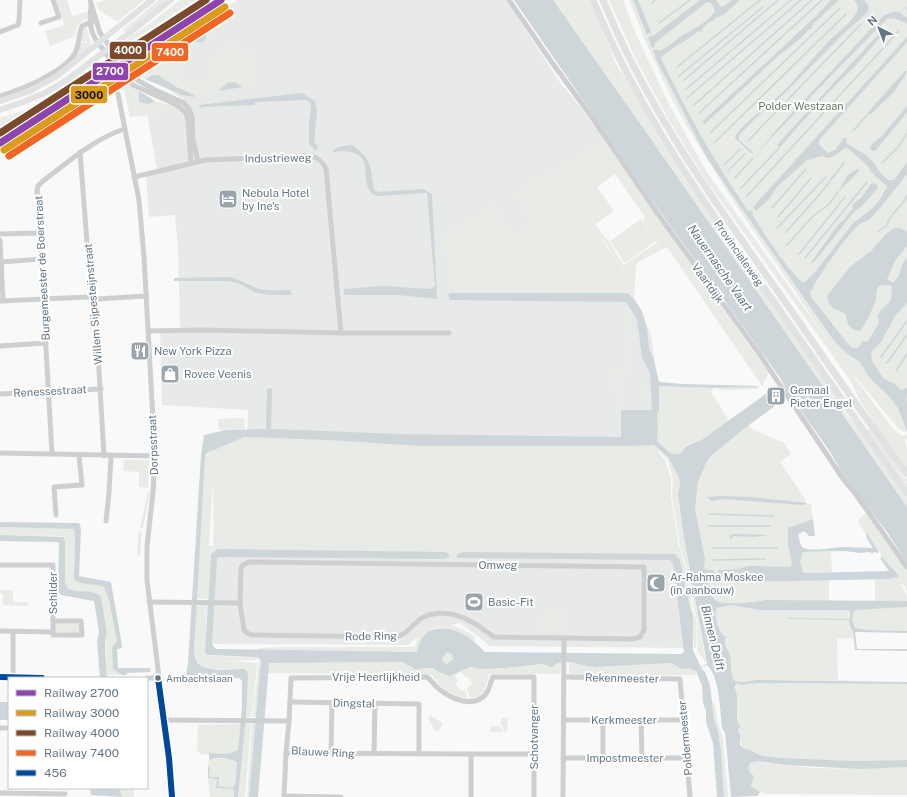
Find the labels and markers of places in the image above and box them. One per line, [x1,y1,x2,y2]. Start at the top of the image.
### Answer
place label: Nebula Hotel by Ine's [242,187,310,212]
hotel icon: Nebula Hotel by Ine's [217,188,239,210]
restaurant icon: New York Pizza [129,340,151,362]
place label: New York Pizza [154,345,232,357]
shop icon: Rovee Veenis [159,363,181,385]
place label: Rovee Veenis [184,368,252,380]
place label: Gemaal Pieter Engel [790,384,852,409]
building icon: Gemaal Pieter Engel [765,385,787,407]
place label: Ar-Rahma Moskee (in aanbouw) [670,571,764,596]
mosque icon: Ar-Rahma Moskee (in aanbouw) [645,572,667,594]
sports icon: Basic-Fit [463,591,485,613]
place label: Basic-Fit [488,596,533,608]
place label: Ambachtslaan [166,672,233,684]
marker: Ambachtslaan [153,673,163,683]

